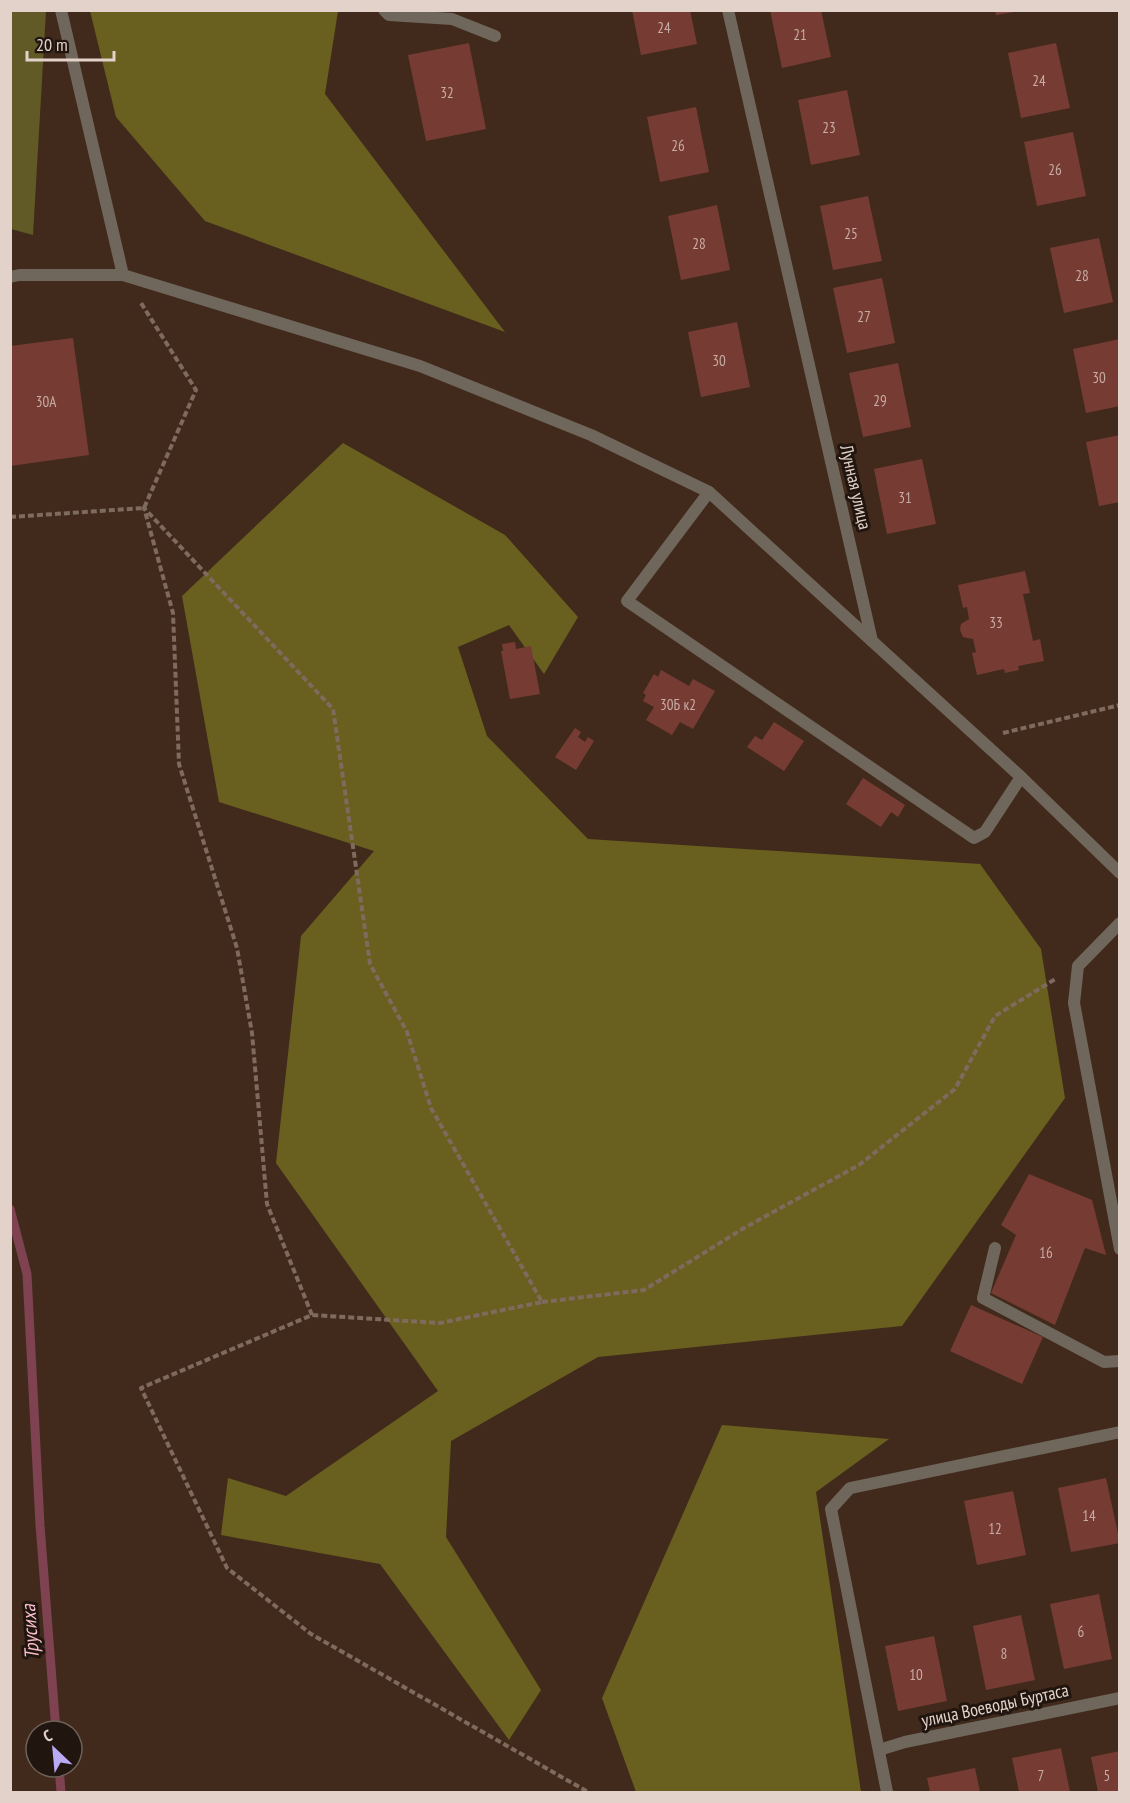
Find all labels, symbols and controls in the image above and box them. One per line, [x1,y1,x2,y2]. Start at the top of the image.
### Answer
house number: 24 [657,18,671,37]
scale bar [27,24,114,62]
house number: 21 [793,25,807,44]
text: 20 m [36,33,68,56]
house number: 24 [1032,71,1046,90]
house number: 32 [440,83,454,102]
house number: 23 [822,118,836,137]
house number: 26 [671,136,685,155]
house number: 26 [1048,160,1062,179]
house number: 25 [844,224,858,243]
house number: 28 [692,234,706,253]
house number: 28 [1075,266,1089,285]
house number: 27 [857,307,871,326]
house number: 30 [712,351,726,370]
house number: 30 [1092,368,1106,387]
house number: 29 [873,391,887,410]
house number: 30А [36,392,57,411]
street label: Лунная улица [835,441,877,532]
house number: 31 [898,488,912,507]
house number: 33 [989,613,1003,632]
house number: 30Б к2 [660,695,696,714]
house number: 16 [1039,1243,1053,1262]
house number: 14 [1082,1506,1096,1525]
house number: 12 [988,1519,1002,1538]
water label: Трусиха [15,1603,45,1660]
house number: 6 [1078,1622,1085,1641]
house number: 8 [1001,1644,1007,1663]
house number: 10 [909,1665,923,1684]
street label: улица Воеводы Буртаса [919,1678,1071,1732]
north arrow [24,1719,84,1779]
text: С [40,1725,56,1746]
house number: 7 [1038,1766,1044,1785]
house number: 5 [1104,1766,1110,1785]

